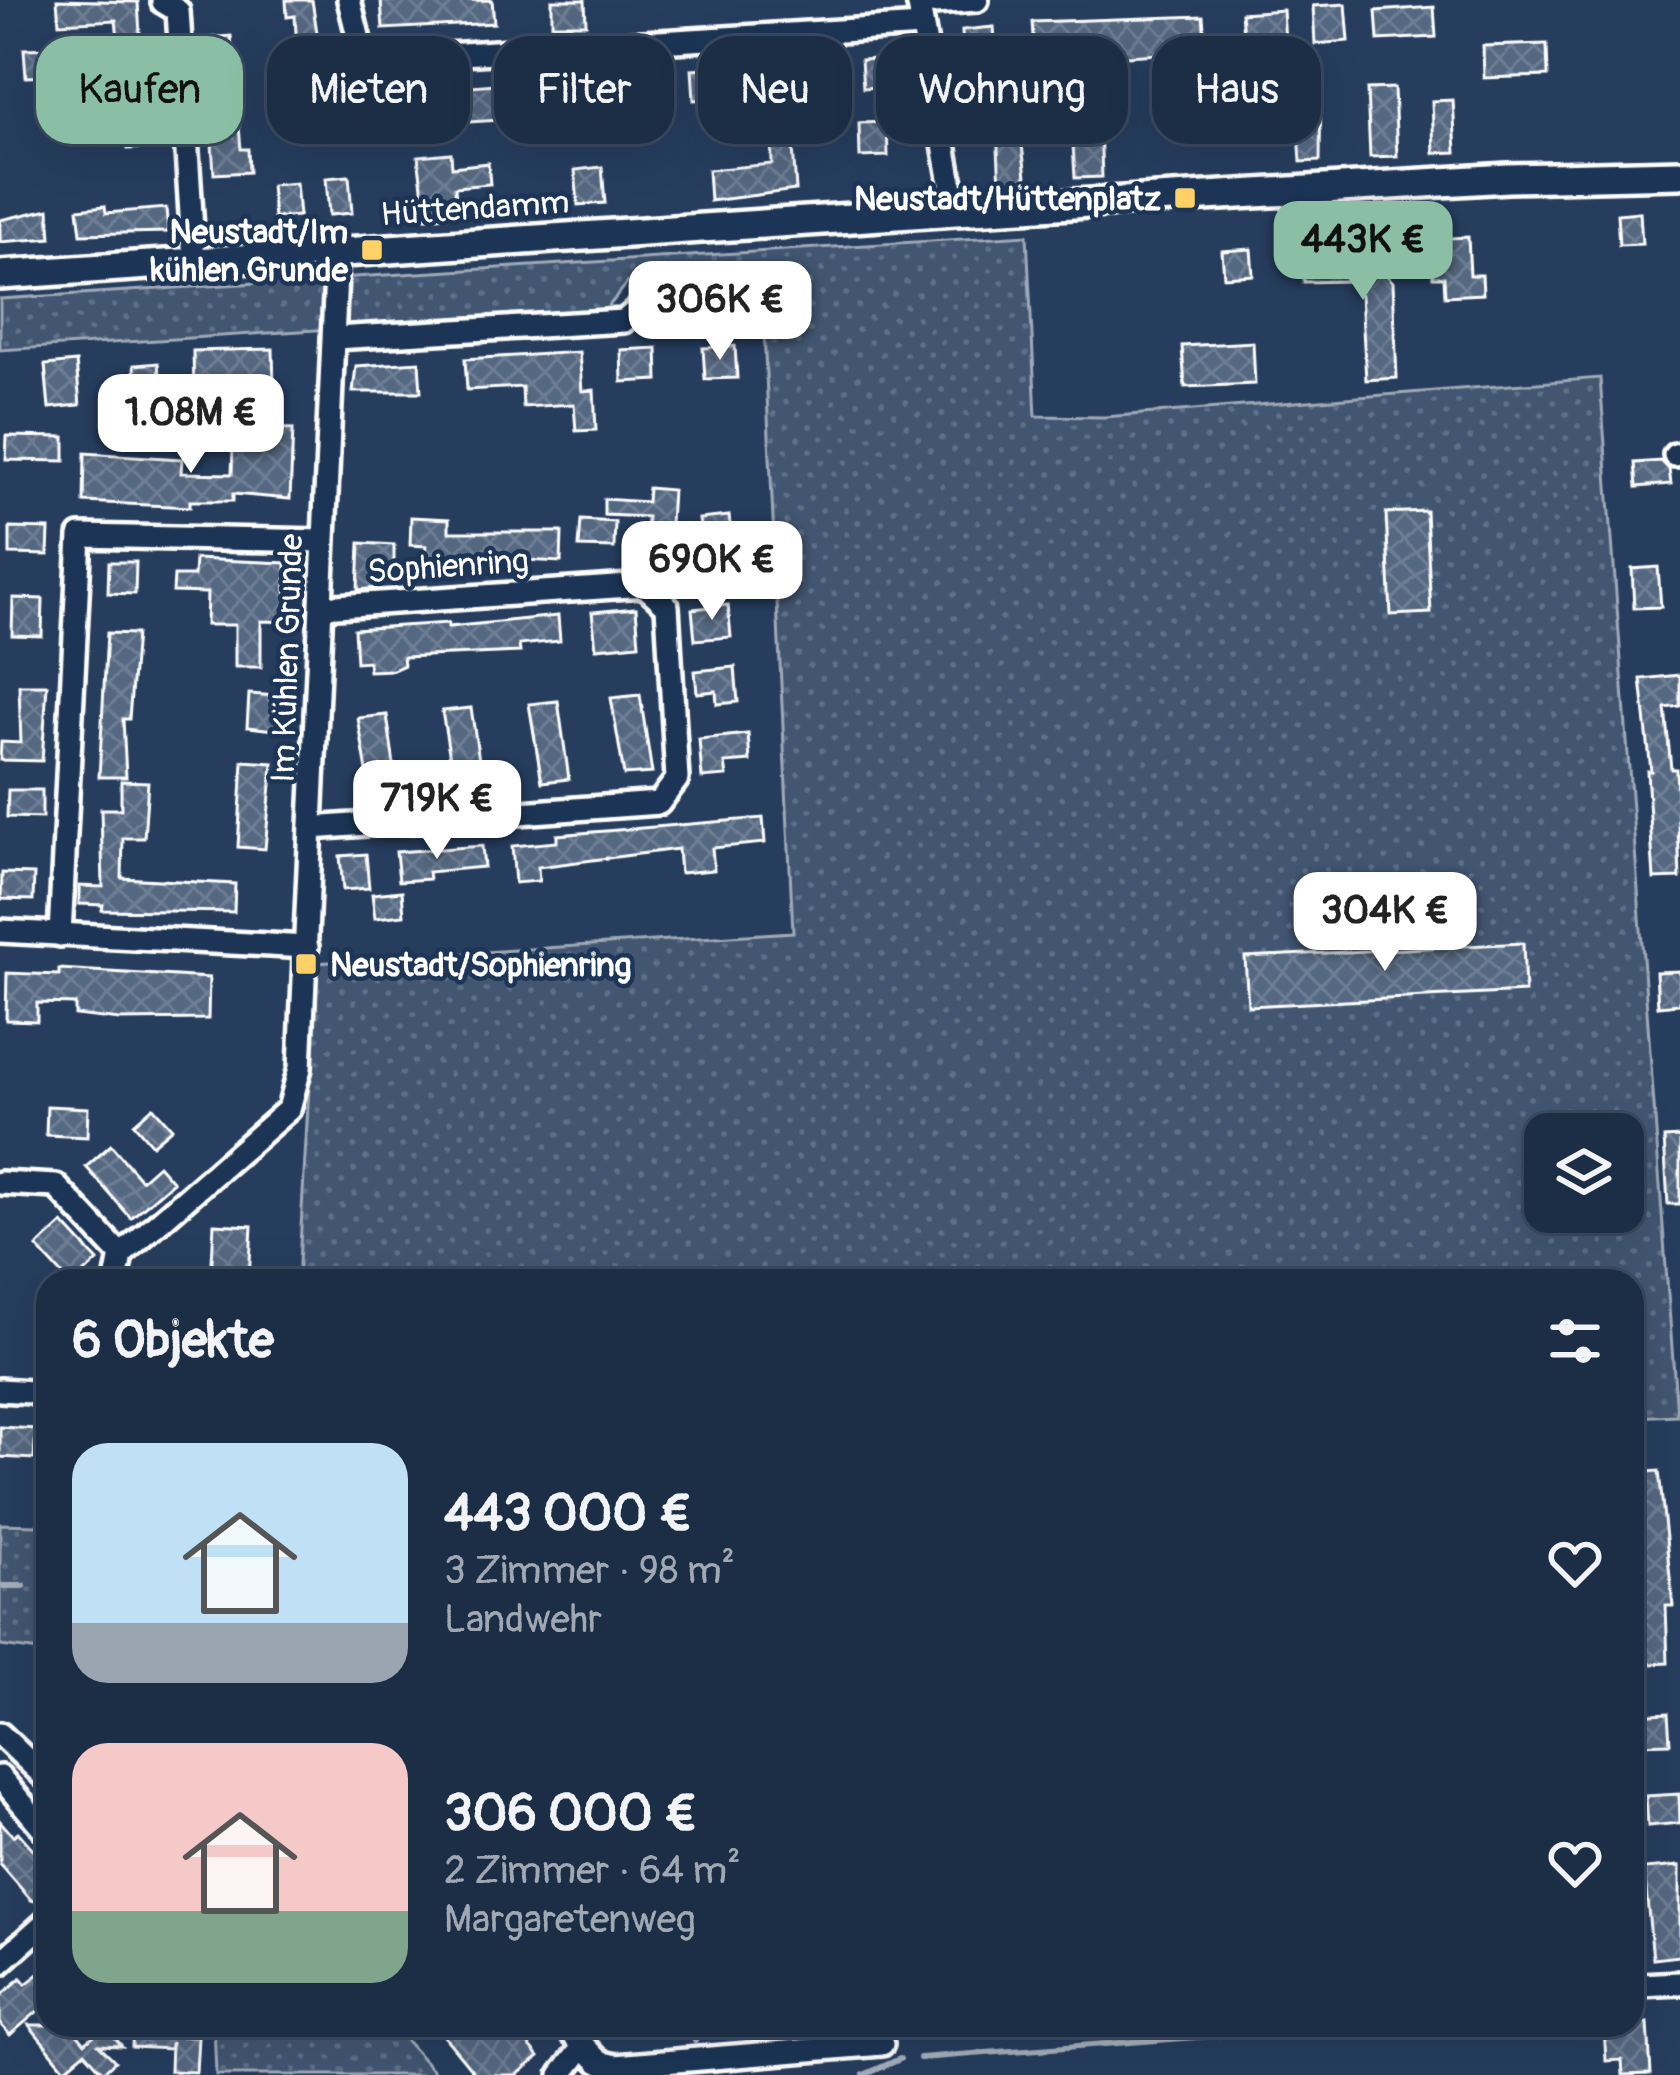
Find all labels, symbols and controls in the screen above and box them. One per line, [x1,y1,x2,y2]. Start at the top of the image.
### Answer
chip: Kaufen [36,36,243,144]
chip: Mieten [267,36,470,144]
chip: Filter [494,36,674,144]
chip: Neu [698,36,852,144]
chip: Wohnung [876,36,1128,144]
chip: Haus [1152,36,1321,144]
place label: Neustadt/Hüttenplatz [854,179,1161,220]
street label: Hüttendamm [379,181,571,236]
marker: Neustadt/Hüttenplatz [1172,185,1198,211]
pin: 443K € [1265,201,1461,303]
place label: Neustadt/Im kühlen Grunde [150,212,349,291]
text: 443K € [1301,215,1425,264]
marker: Neustadt/Im kühlen Grunde [359,237,385,263]
pin: 306K € [622,261,818,363]
text: 306K € [656,275,784,324]
pin: 1.08M € [80,374,302,476]
text: 1.08M € [125,388,257,437]
pin: 690K € [614,521,810,623]
street label: Im Kühlen Grunde [263,533,312,783]
text: 690K € [648,535,776,584]
street label: Sophienring [366,540,530,593]
pin: 719K € [339,760,535,862]
text: 719K € [380,774,494,823]
pin: 304K € [1287,872,1483,974]
text: 304K € [1321,886,1449,935]
place label: Neustadt/Sophienring [330,945,631,986]
marker: Neustadt/Sophienring [293,951,319,977]
map controls [1524,1113,1644,1233]
button: layers [1524,1113,1644,1233]
icon: filters [1542,1308,1608,1374]
text: 6 Objekte [72,1309,274,1373]
text: 443 000 € [444,1482,692,1546]
icon: home [168,1491,312,1635]
icon: heart [1542,1530,1608,1596]
text: 3 Zimmer · 98 m² [444,1546,735,1595]
text: Landwehr [444,1595,602,1644]
text: 306 000 € [444,1782,697,1846]
icon: home [168,1791,312,1935]
icon: heart [1542,1830,1608,1896]
text: 2 Zimmer · 64 m² [444,1846,741,1895]
text: Margaretenweg [444,1895,696,1944]

